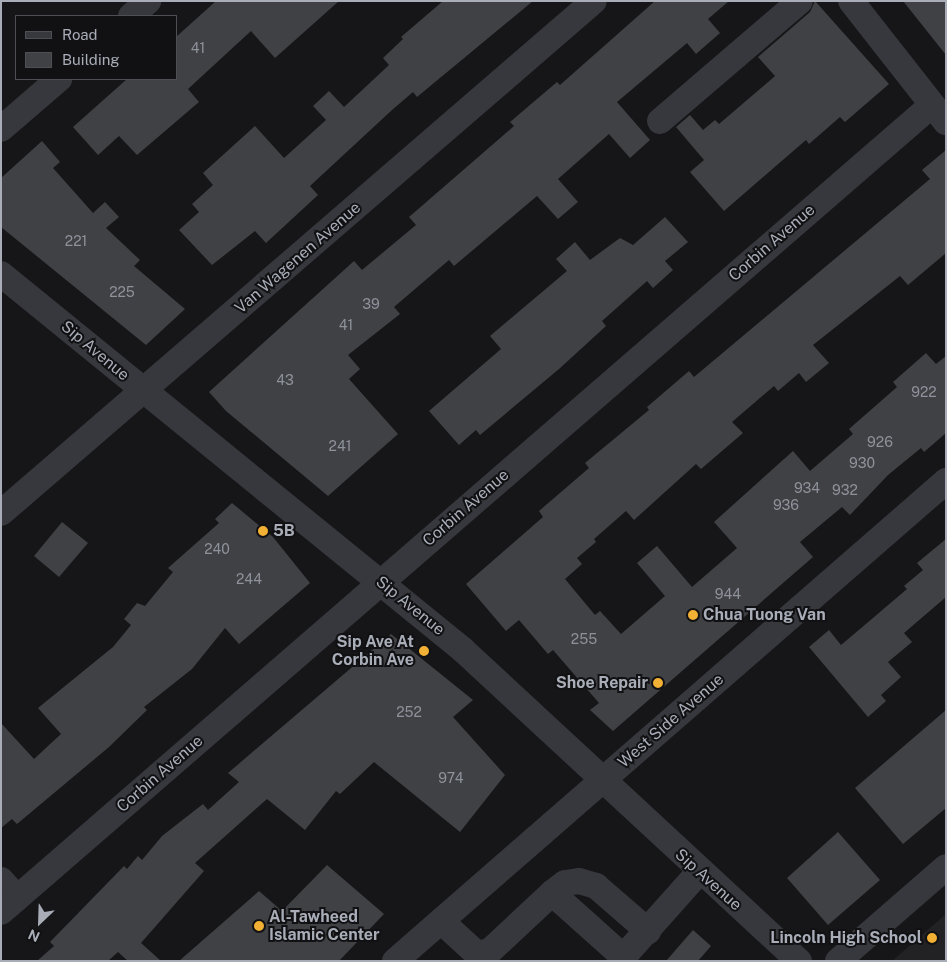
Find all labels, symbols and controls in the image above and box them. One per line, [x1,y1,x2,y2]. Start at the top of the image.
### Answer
legend [15,15,178,80]
text: Road [62,26,98,43]
house number: 41 [191,40,205,56]
text: Building [62,51,120,68]
street label: Van Wagenen Avenue [231,198,365,318]
street label: Corbin Avenue [725,200,819,286]
house number: 221 [65,233,87,249]
house number: 225 [109,284,135,300]
house number: 39 [362,296,380,312]
street label: Sip Avenue [57,317,133,385]
house number: 41 [339,317,353,333]
house number: 43 [276,372,294,388]
house number: 922 [911,384,937,400]
house number: 926 [867,434,893,450]
house number: 241 [329,438,351,454]
house number: 930 [849,455,875,471]
street label: Corbin Avenue [419,465,513,551]
house number: 934 [794,480,820,496]
house number: 932 [832,482,858,498]
house number: 936 [773,497,799,513]
place label: 5B [273,521,295,541]
marker: 5B [257,525,269,537]
house number: 240 [204,541,230,557]
house number: 244 [236,571,262,587]
street label: Sip Avenue [372,572,448,640]
house number: 944 [715,586,741,602]
place label: Chua Tuong Van [703,605,826,625]
marker: Chua Tuong Van [687,609,699,621]
house number: 255 [571,631,597,647]
place label: Sip Ave At Corbin Ave [332,632,414,670]
marker: Sip Ave At Corbin Ave [418,645,430,657]
street label: West Side Avenue [614,670,728,772]
place label: Shoe Repair [556,673,648,693]
marker: Shoe Repair [652,677,664,689]
house number: 252 [396,704,422,720]
street label: Corbin Avenue [113,731,207,817]
house number: 974 [438,770,464,786]
street label: Sip Avenue [671,845,745,915]
north arrow [15,897,65,947]
place label: Al-Tawheed Islamic Center [269,907,380,945]
marker: Al-Tawheed Islamic Center [253,920,265,932]
text: N [26,926,42,945]
place label: Lincoln High School [770,928,922,948]
marker: Lincoln High School [926,932,938,944]

